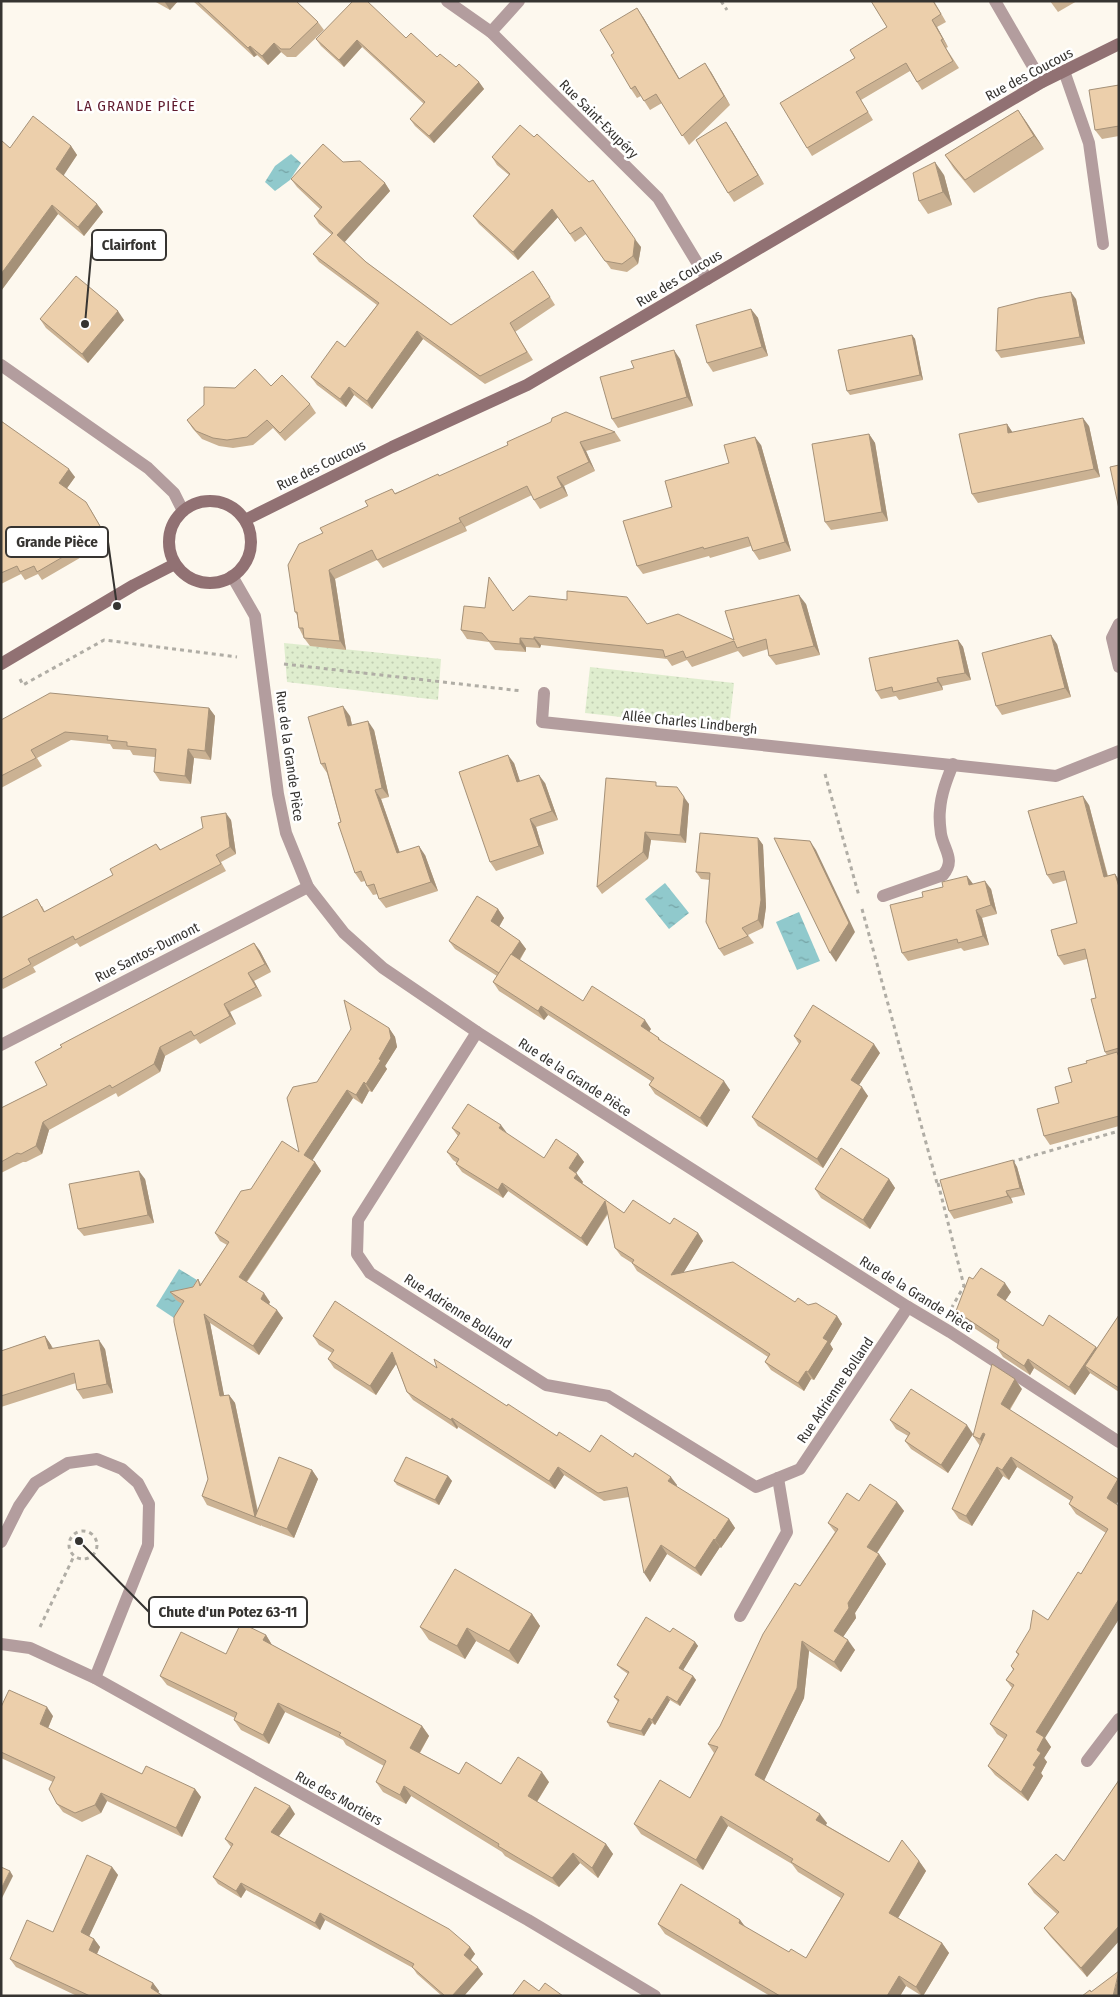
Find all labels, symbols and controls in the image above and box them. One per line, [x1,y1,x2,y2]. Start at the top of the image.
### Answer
street label: Rue des Coucous [983,44,1076,105]
street label: Rue Saint-Exupéry [556,76,642,163]
district label: LA GRANDE PIÈCE [76,97,196,115]
callout: Clairfont [92,230,166,260]
text: Clairfont [102,236,157,254]
street label: Rue des Coucous [633,246,725,311]
street label: Rue des Coucous [274,437,368,494]
callout: Grande Pièce [6,527,108,557]
text: Grande Pièce [16,533,98,551]
street label: Rue de la Grande Pièce [272,690,307,822]
street label: Allée Charles Lindbergh [622,707,758,738]
street label: Rue Santos-Dumont [92,919,203,986]
street label: Rue de la Grande Pièce [515,1034,635,1120]
street label: Rue de la Grande Pièce [856,1252,977,1337]
street label: Rue Adrienne Bolland [401,1270,515,1352]
street label: Rue Adrienne Bolland [794,1334,877,1447]
callout: Chute d'un Potez 63-11 [149,1597,307,1627]
text: Chute d'un Potez 63-11 [159,1603,297,1621]
street label: Rue des Mortiers [292,1768,385,1829]

